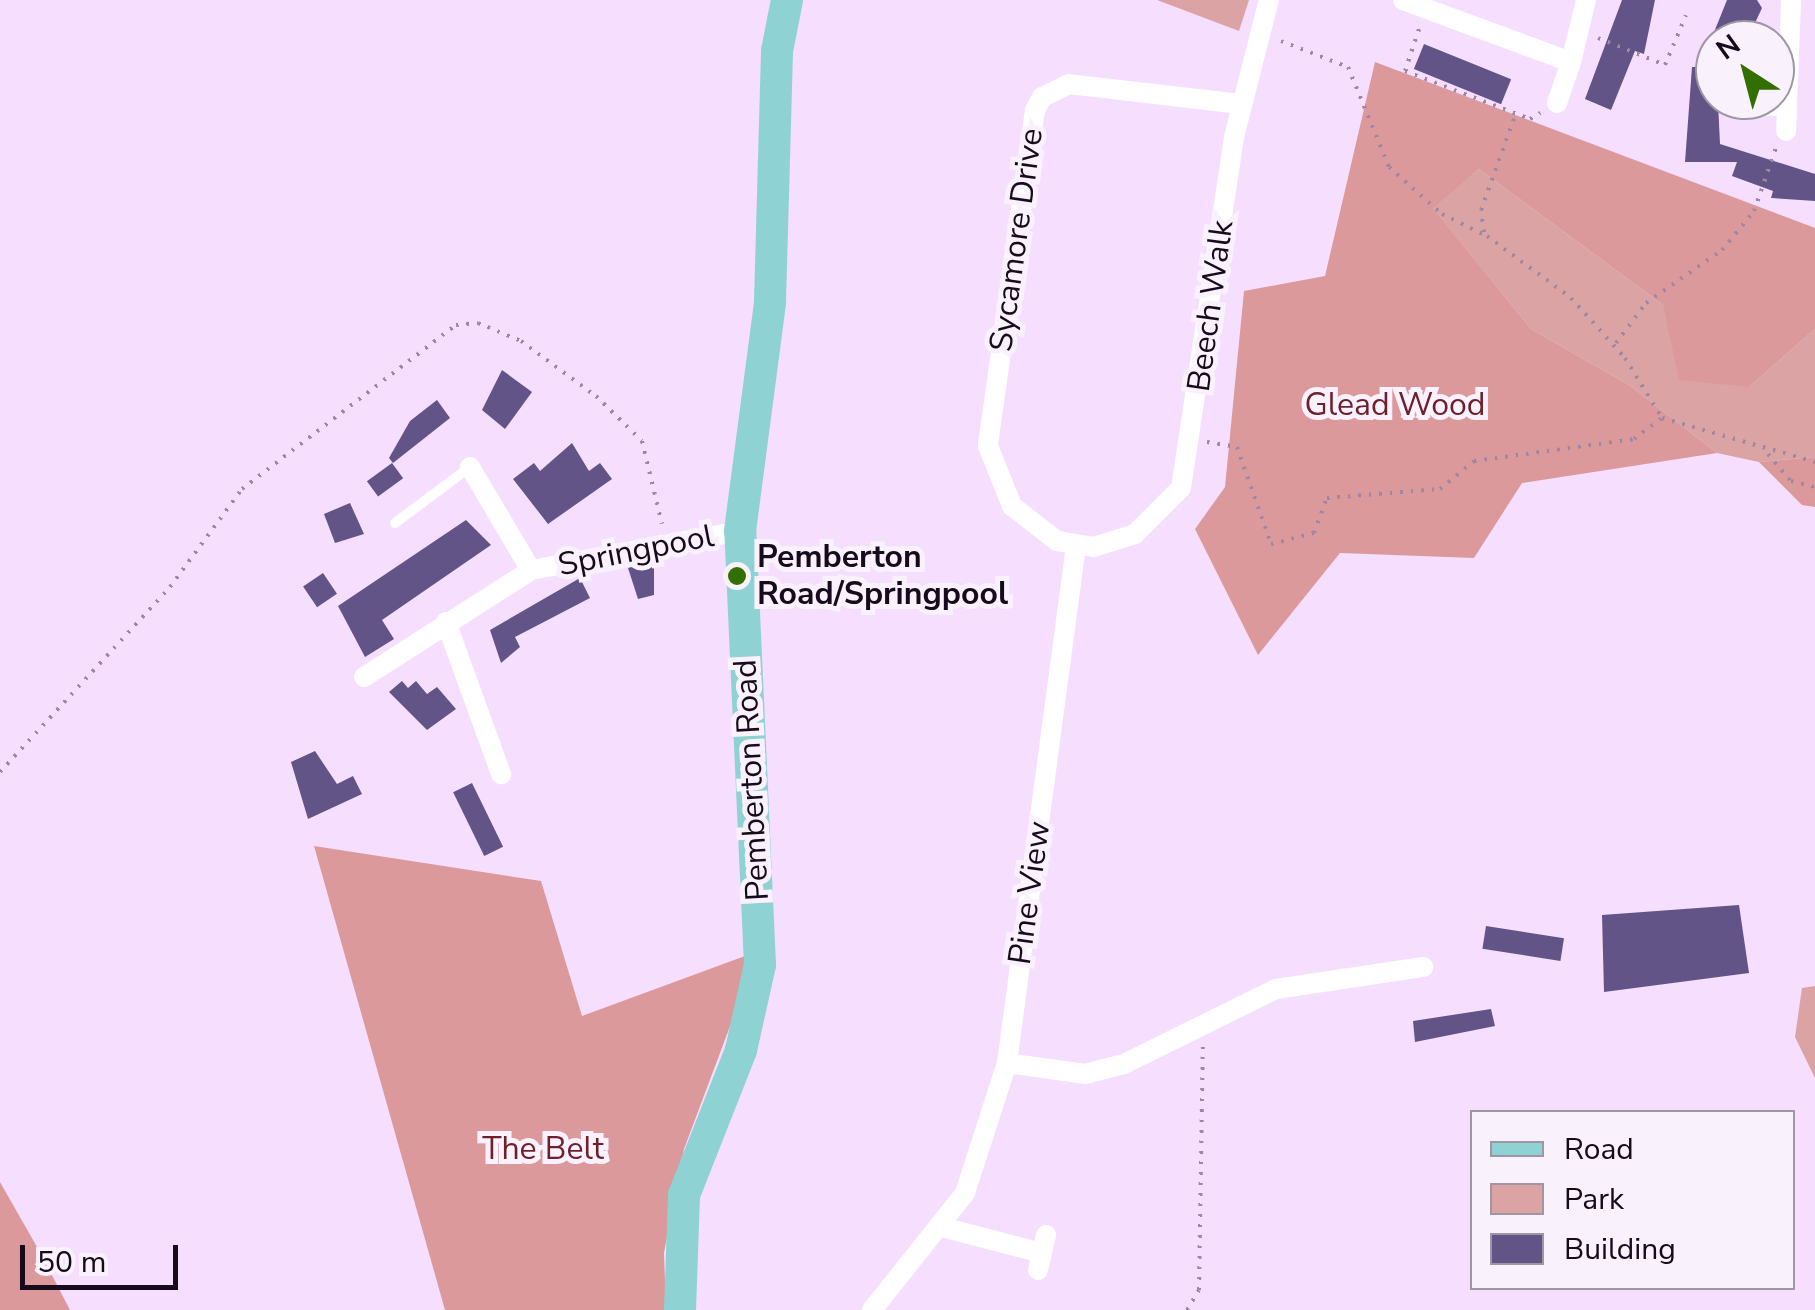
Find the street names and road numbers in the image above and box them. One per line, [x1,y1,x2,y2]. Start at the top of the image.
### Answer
street label: Sycamore Drive [982,126,1052,354]
street label: Beech Walk [1180,218,1242,394]
street label: Springpool [555,517,717,585]
street label: Pemberton Road [727,658,777,902]
street label: Pine View [1001,819,1059,967]

